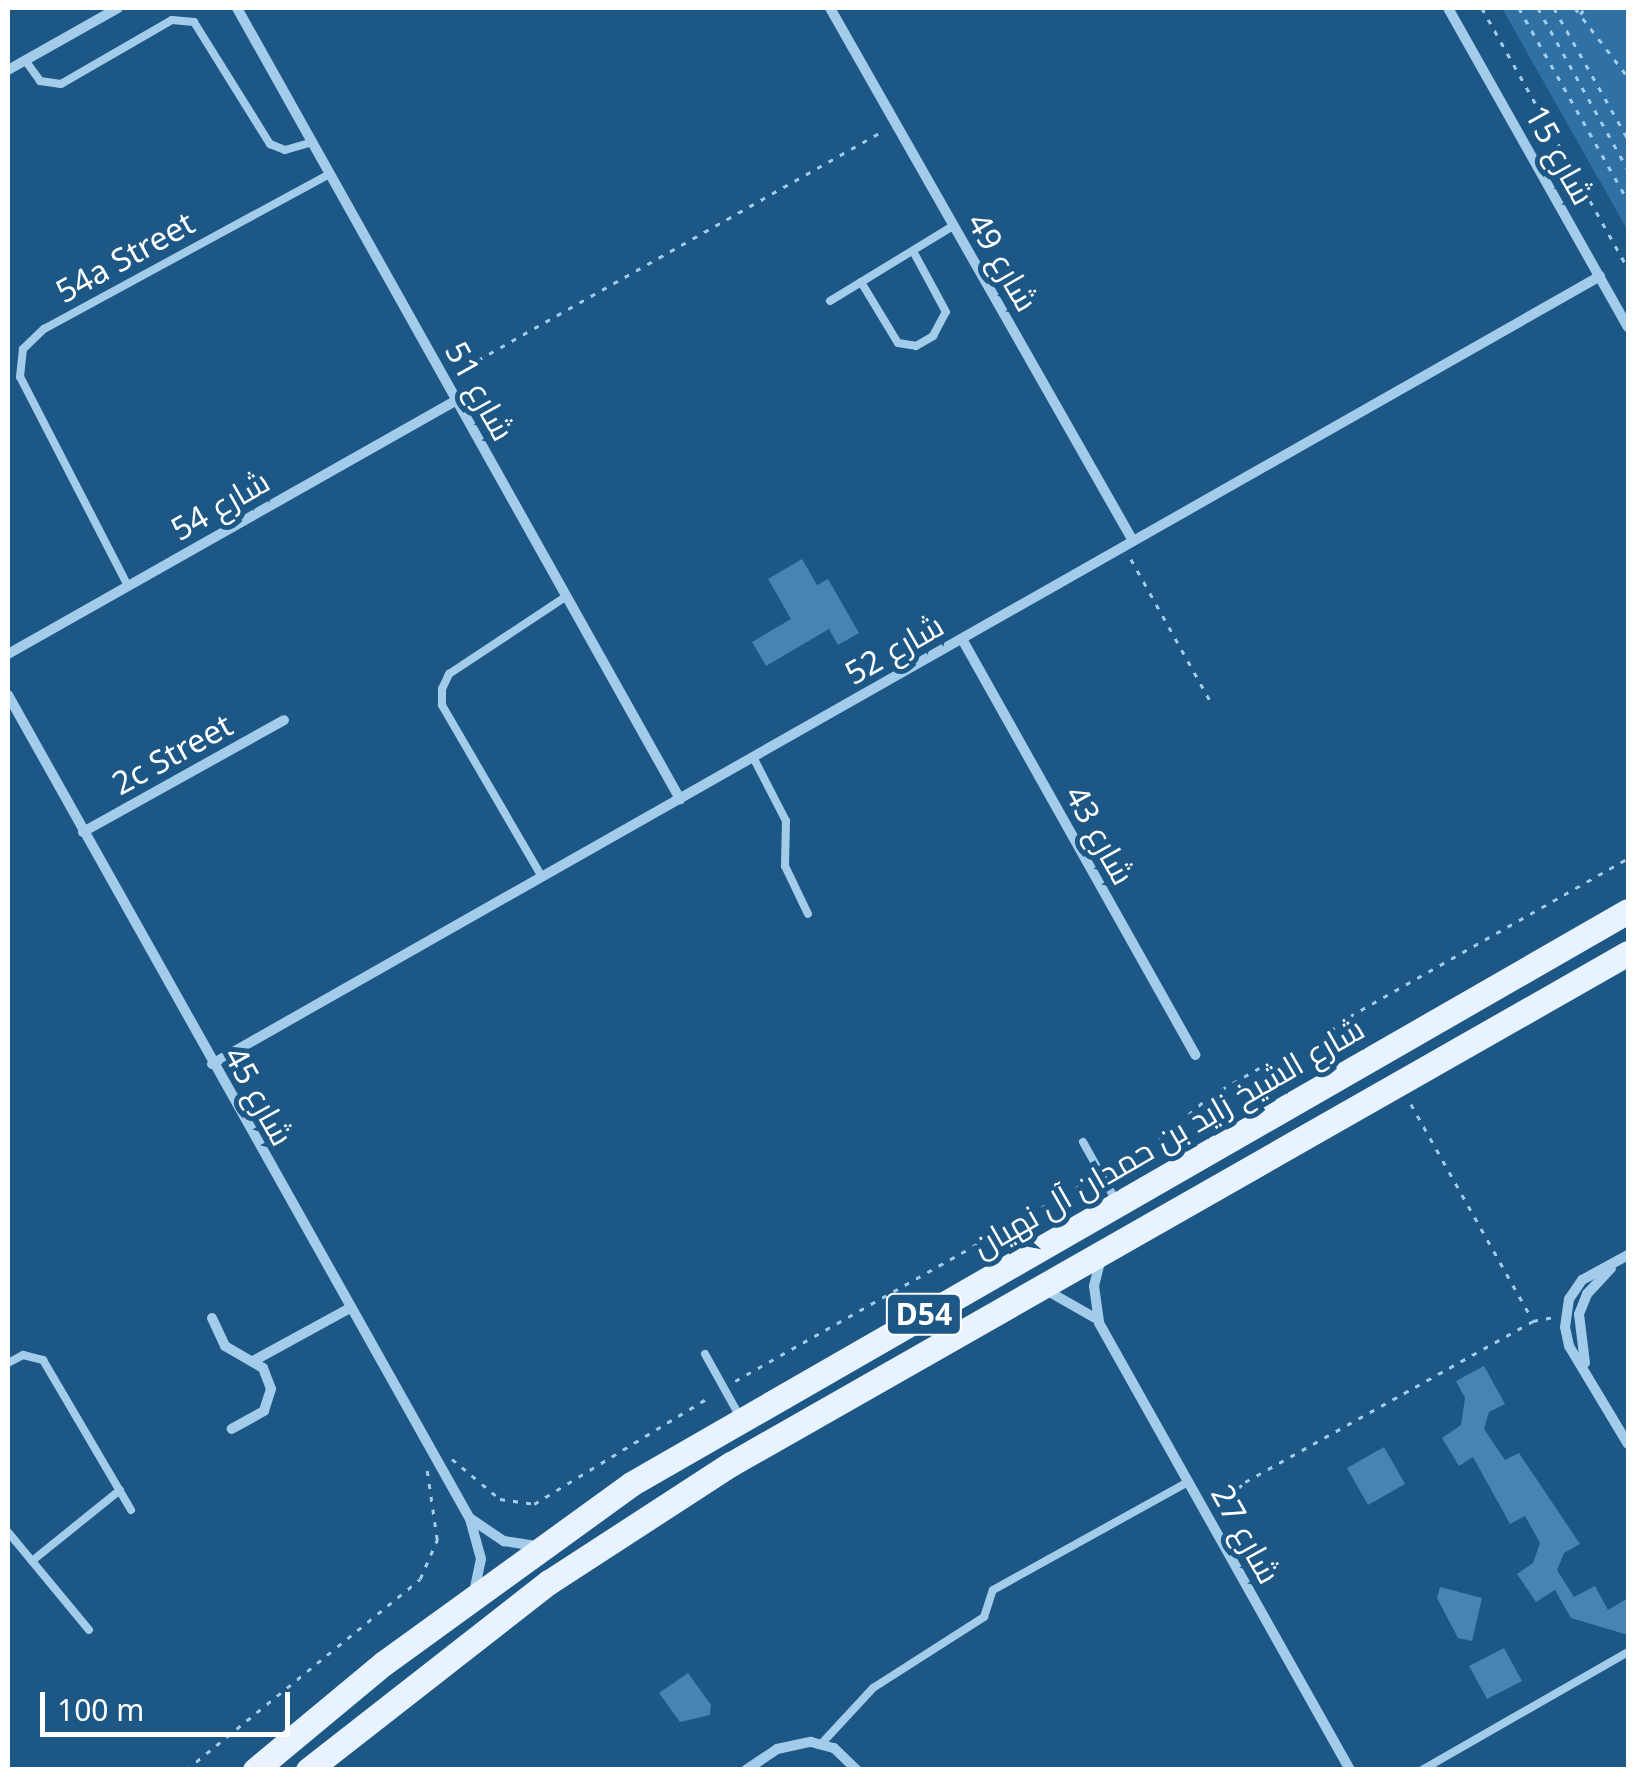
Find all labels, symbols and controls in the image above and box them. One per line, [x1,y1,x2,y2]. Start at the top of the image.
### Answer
street label: شارع 15 [1517,99,1603,211]
street label: 54a Street [49,203,201,311]
street label: شارع 49 [960,206,1046,318]
street label: شارع 51 [437,335,523,447]
street label: شارع 54 [164,462,276,548]
street label: شارع 52 [838,606,950,692]
street label: 2c Street [105,705,239,803]
street label: شارع 43 [1057,779,1143,891]
street label: شارع الشيخ زايد بن حمدان آل نهيان [965,1009,1371,1265]
street label: شارع 45 [216,1040,302,1152]
road number: D54 [884,1289,964,1339]
street label: شارع 27 [1203,1478,1289,1590]
scale bar [45,1672,295,1734]
text: 100 m [57,1689,144,1730]

